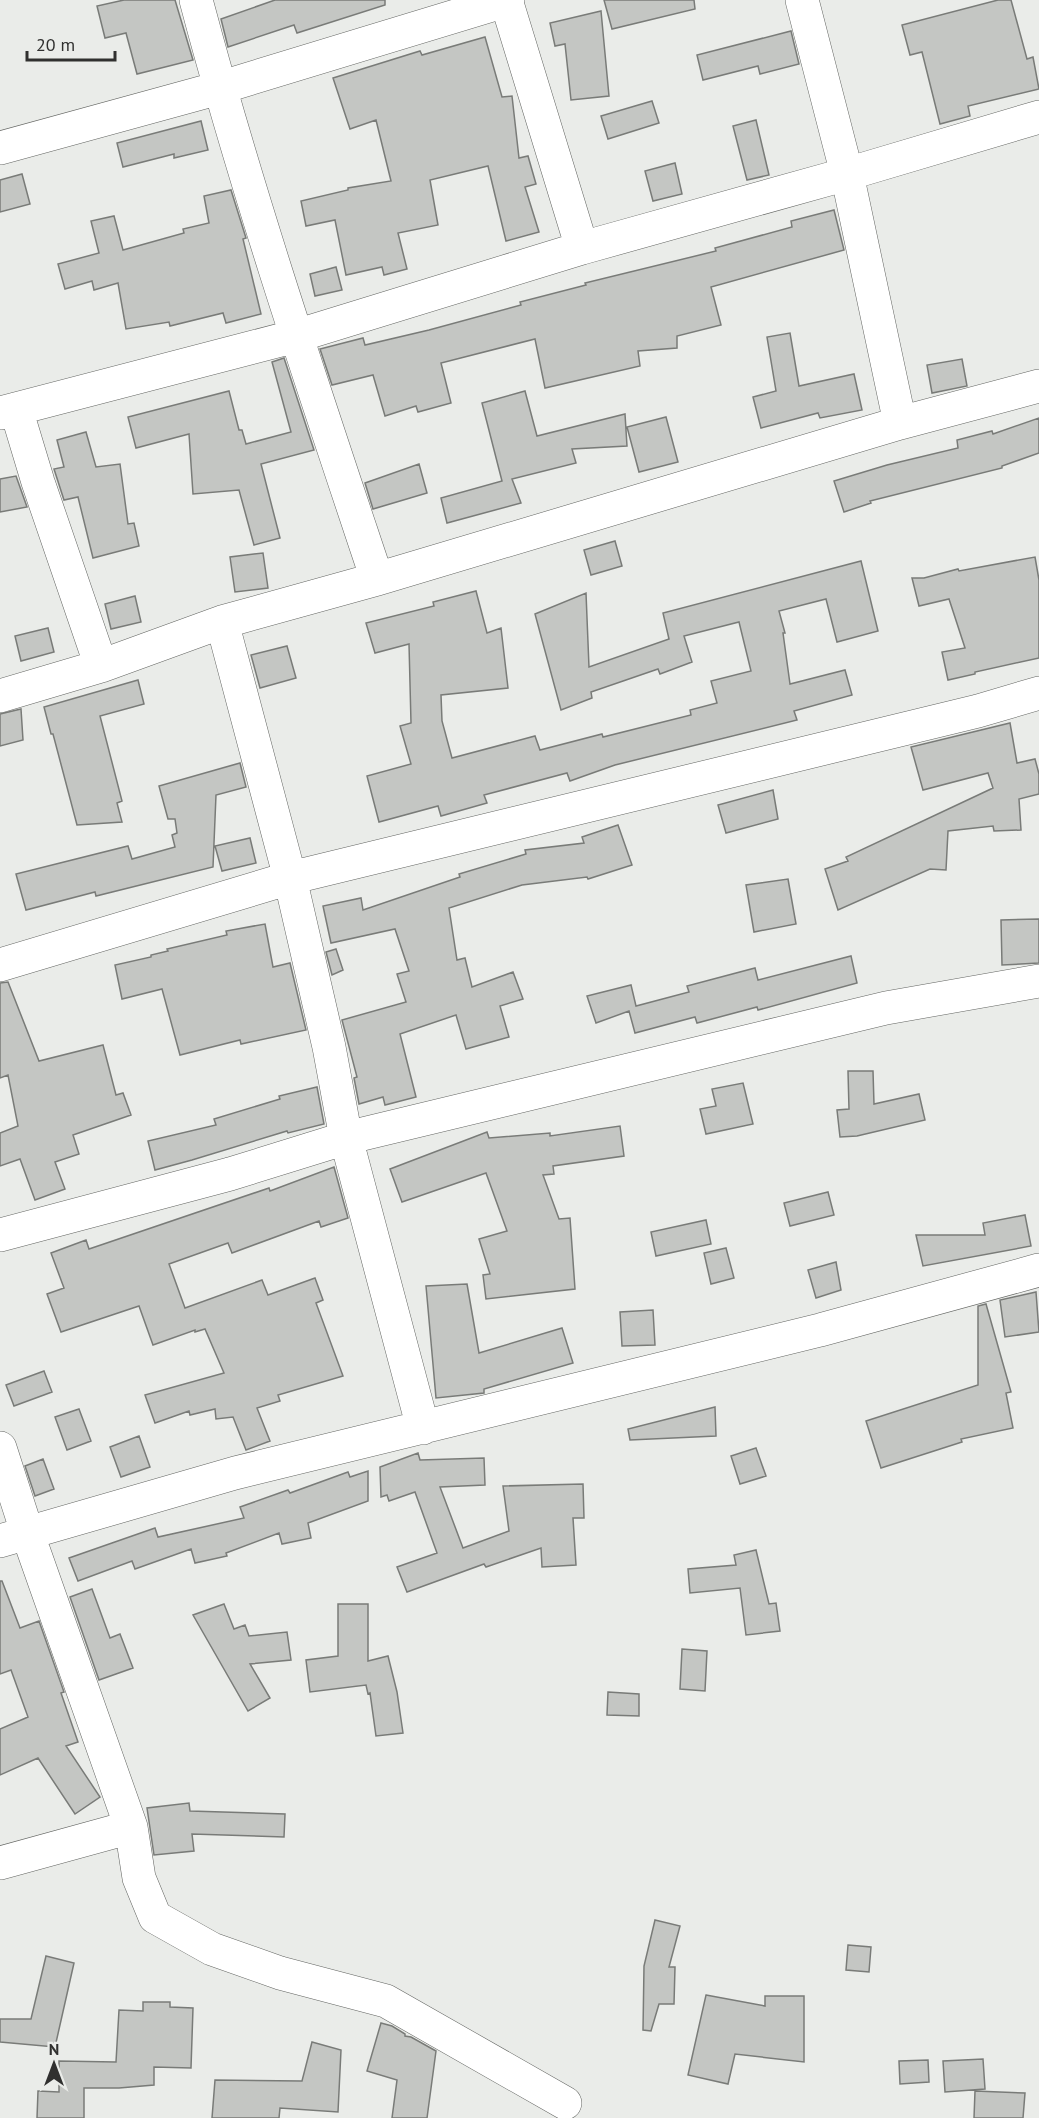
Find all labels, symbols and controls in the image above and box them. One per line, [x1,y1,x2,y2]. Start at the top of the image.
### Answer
scale bar [27,24,116,62]
text: 20 m [36,33,75,56]
north arrow [24,2034,84,2094]
text: N [49,2039,59,2059]

